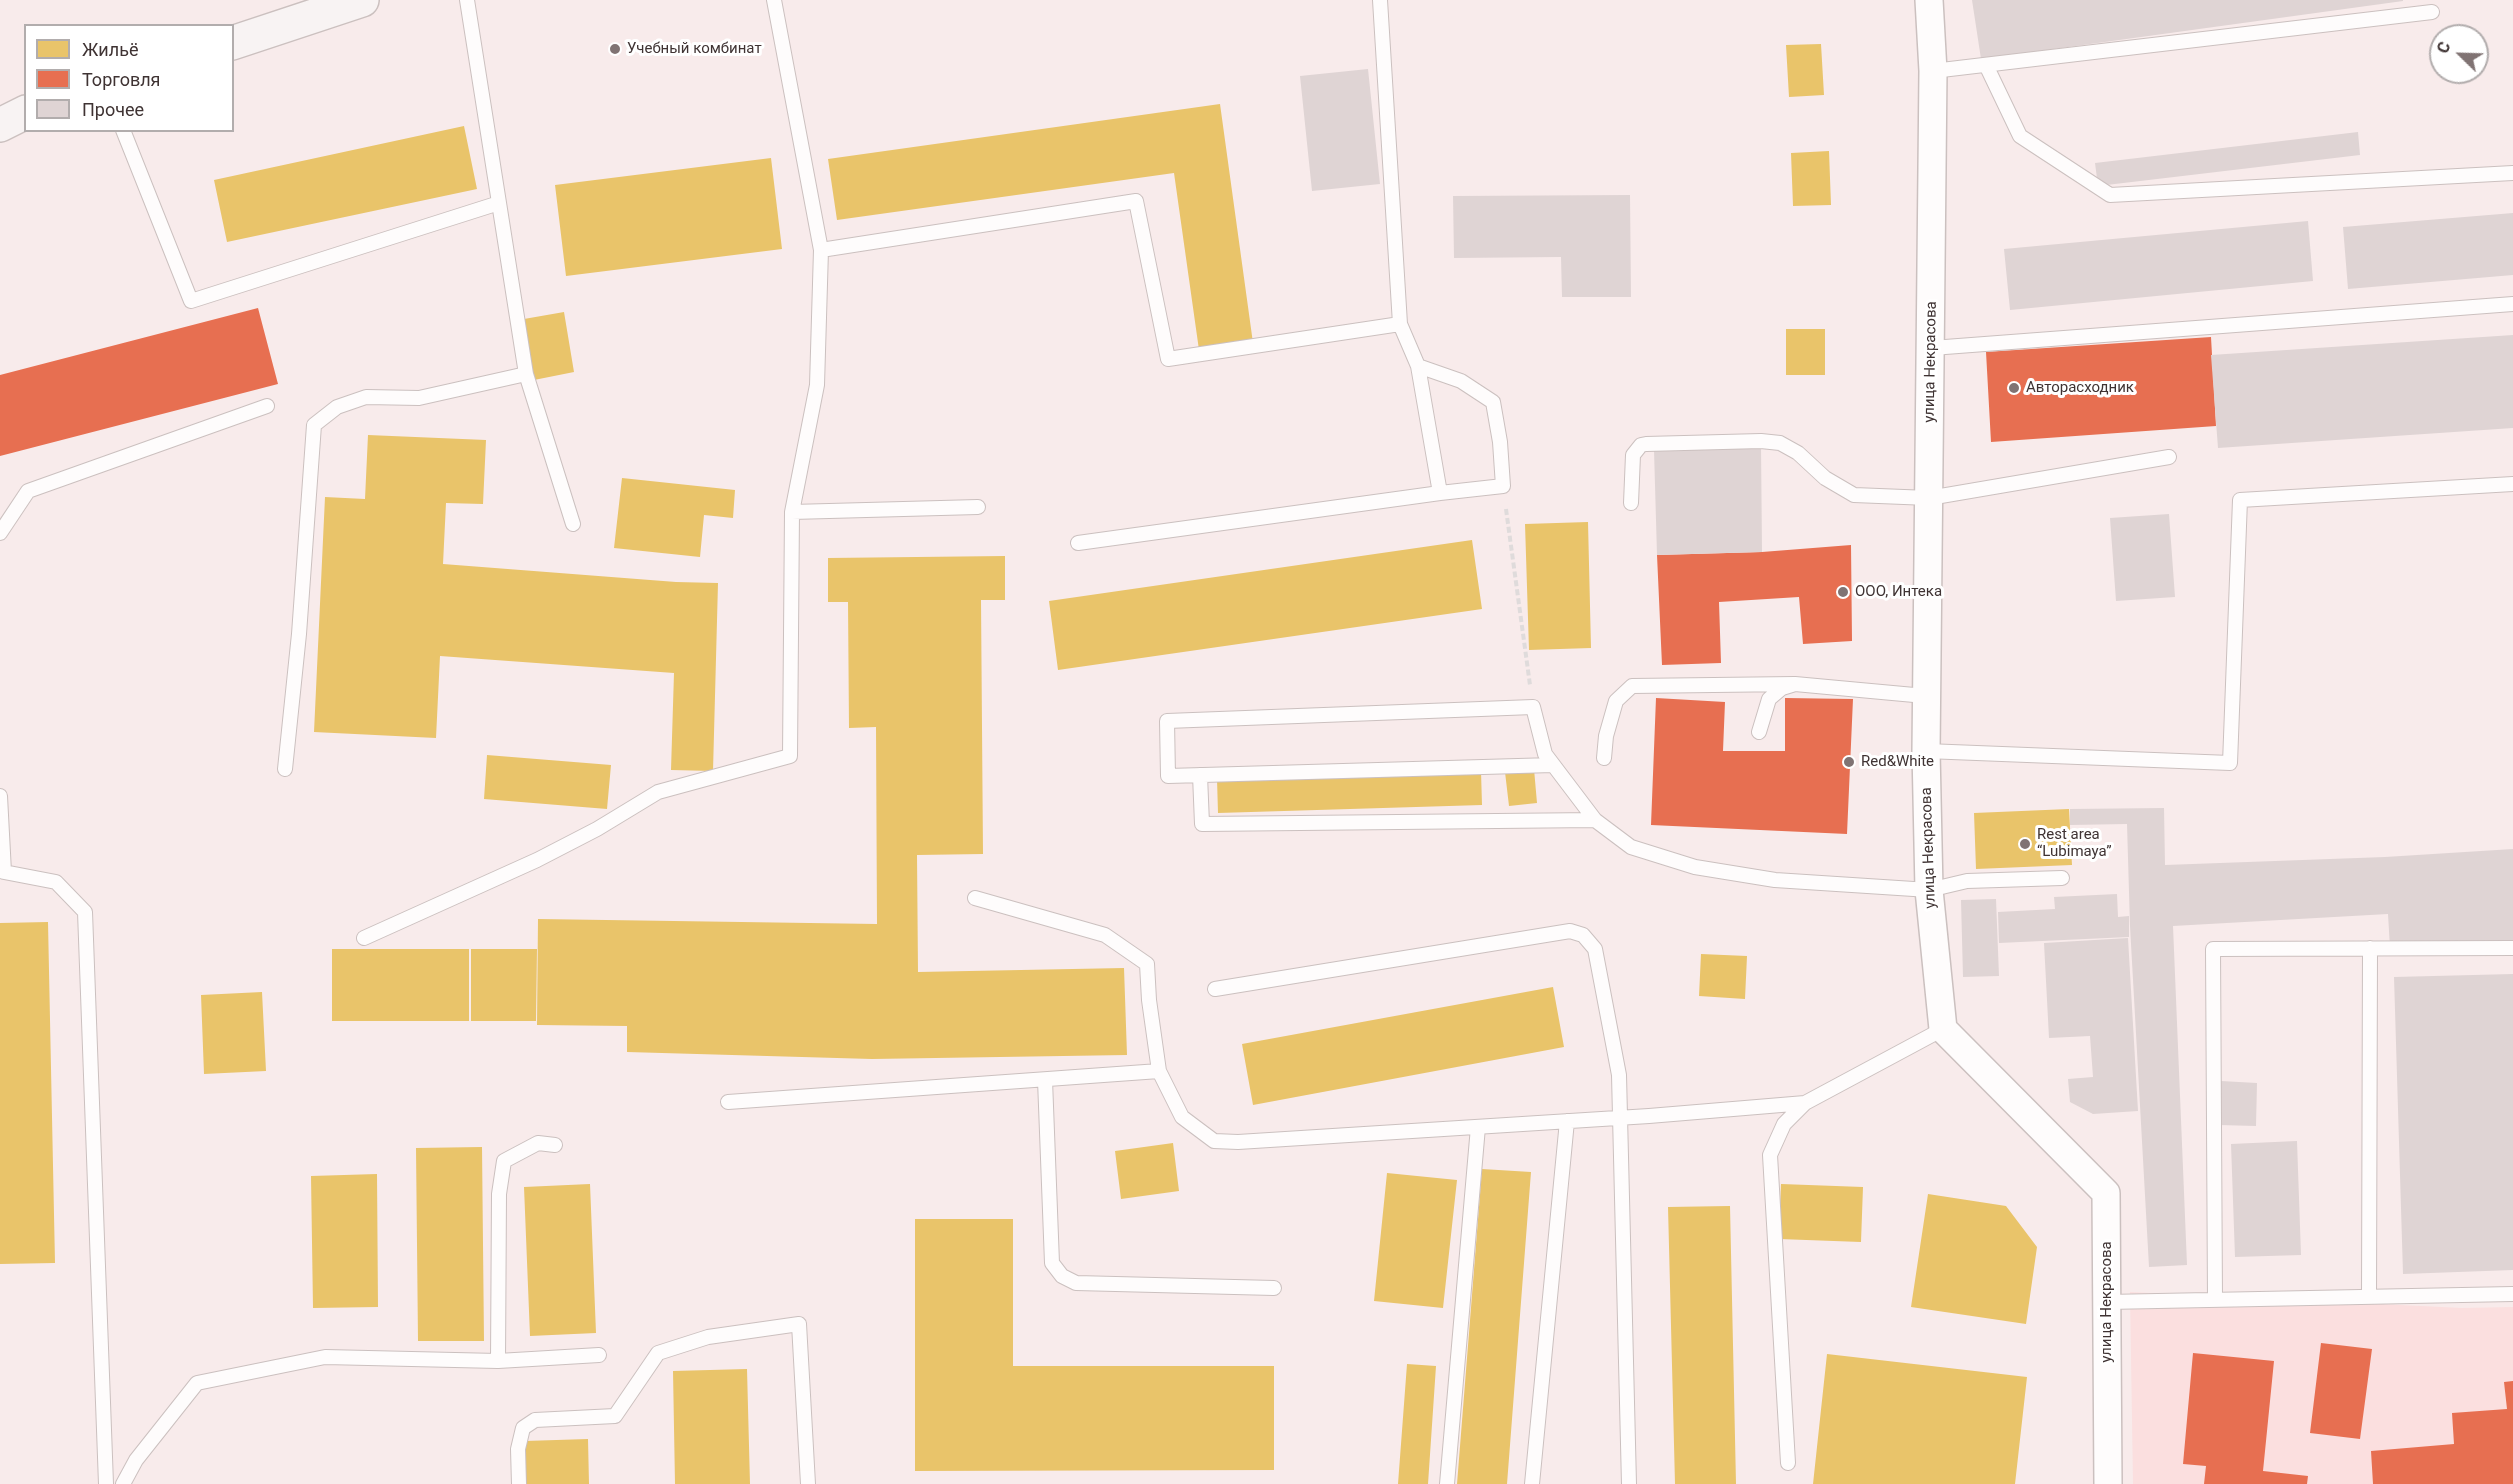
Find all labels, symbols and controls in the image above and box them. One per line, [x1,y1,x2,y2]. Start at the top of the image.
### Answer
legend [24,24,234,132]
north arrow [2429,24,2489,84]
text: Жильё [82,39,138,60]
text: С [2433,39,2455,56]
place label: Учебный комбинат [627,40,762,58]
marker: Учебный комбинат [608,42,622,56]
text: Торговля [82,69,160,90]
text: Прочее [82,99,144,120]
street label: улица Некрасова [1921,301,1941,423]
place label: Авторасходник [2026,379,2134,397]
marker: Авторасходник [2007,381,2021,395]
place label: ООО, Интека [1855,583,1942,601]
marker: ООО, Интека [1836,585,1850,599]
place label: Red&White [1861,753,1934,771]
marker: Red&White [1842,755,1856,769]
street label: улица Некрасова [1918,787,1940,909]
place label: Rest area “Lubimaya” [2037,826,2112,861]
marker: Rest area “Lubimaya” [2018,837,2032,851]
street label: улица Некрасова [2098,1241,2116,1363]

